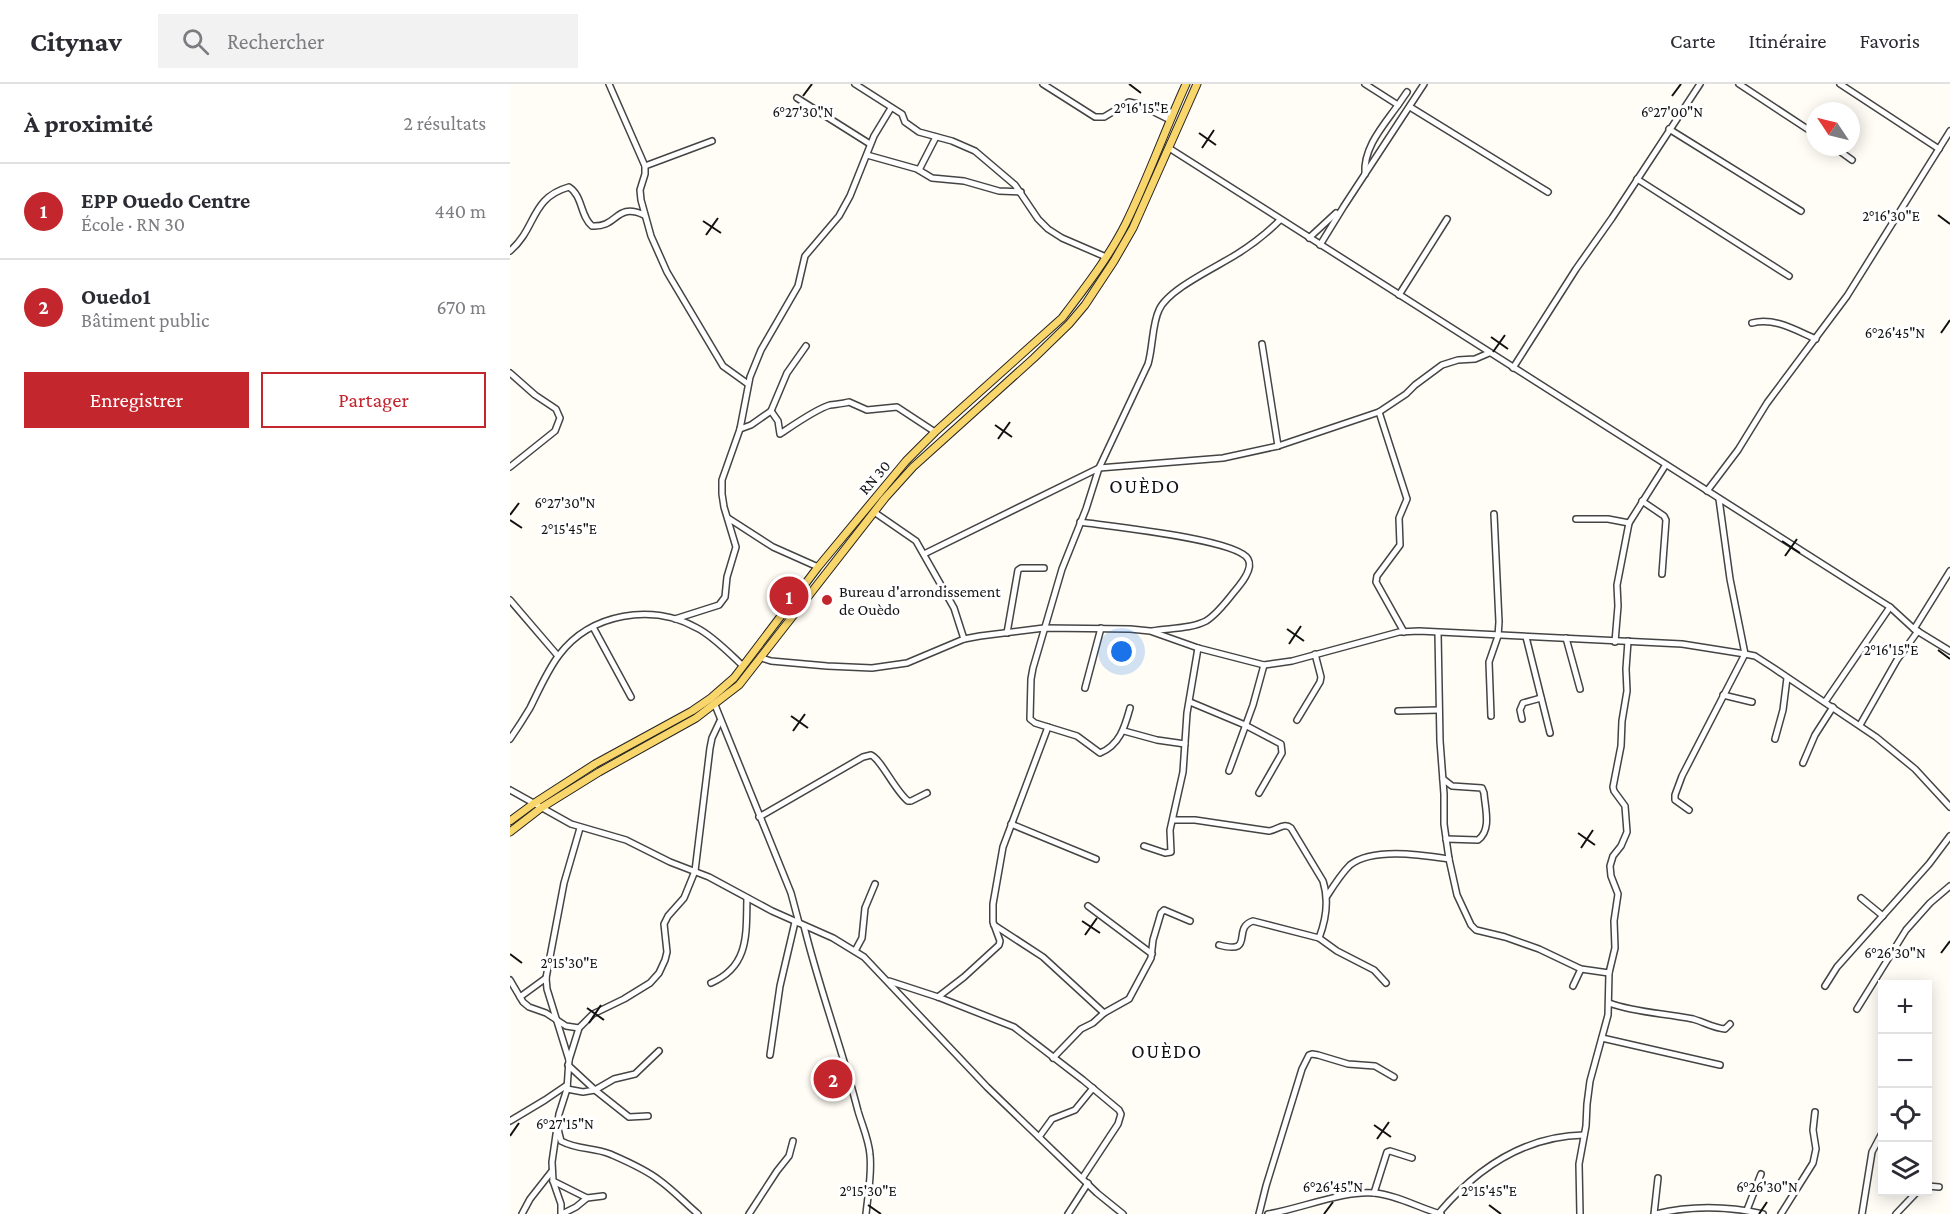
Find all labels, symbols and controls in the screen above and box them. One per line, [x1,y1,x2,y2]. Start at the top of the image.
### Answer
search box [158,14,578,68]
icon: search [179,25,212,58]
text: Citynav [30,26,122,57]
text: Rechercher [227,29,325,54]
text: Carte [1670,29,1716,53]
text: Itinéraire [1749,29,1826,53]
text: Favoris [1859,29,1920,53]
text: 2°16'15"E [1114,100,1168,116]
north arrow [1806,102,1860,156]
text: 6°27'30"N [773,104,834,120]
text: 6°27'00"N [1641,104,1703,120]
text: À proximité [24,109,153,138]
text: 2 résultats [403,112,486,134]
text: EPP Ouedo Centre [81,188,250,213]
text: 1 [40,200,47,222]
text: 440 m [434,200,486,222]
text: 2°16'30"E [1862,208,1920,224]
text: École · RN 30 [81,213,185,235]
text: Ouedo1 [81,284,151,309]
text: 2 [38,296,49,318]
text: 670 m [437,296,486,318]
text: Bâtiment public [81,309,209,331]
text: 6°26'45"N [1865,325,1925,341]
button: Enregistrer [24,372,249,428]
button: Partager [261,372,486,428]
street label: RN 30 [855,457,894,498]
district label: OUÈDO [1109,475,1181,497]
text: 6°27'30"N [535,495,596,511]
text: 2°15'45"E [541,521,597,537]
pin: 1 [770,574,808,618]
place label: Bureau d'arrondissement de Ouèdo [839,583,1001,618]
marker: Bureau d'arrondissement de Ouèdo [820,593,834,607]
your location [1107,637,1136,666]
text: 2°16'15"E [1864,642,1918,658]
text: 6°26'30"N [1864,945,1926,961]
text: 2°15'30"E [540,955,598,971]
map controls [1878,980,1932,1196]
button: + [1878,980,1932,1034]
button: − [1878,1034,1932,1088]
district label: OUÈDO [1131,1040,1203,1062]
pin: 2 [814,1056,852,1102]
button: locate [1878,1088,1932,1142]
text: 6°27'15"N [536,1116,594,1132]
button: layers [1878,1142,1932,1196]
text: 6°26'45"N [1303,1179,1363,1195]
text: 6°26'30"N [1736,1179,1798,1195]
text: 2°15'30"E [839,1183,897,1199]
text: 2°15'45"E [1461,1183,1517,1199]

